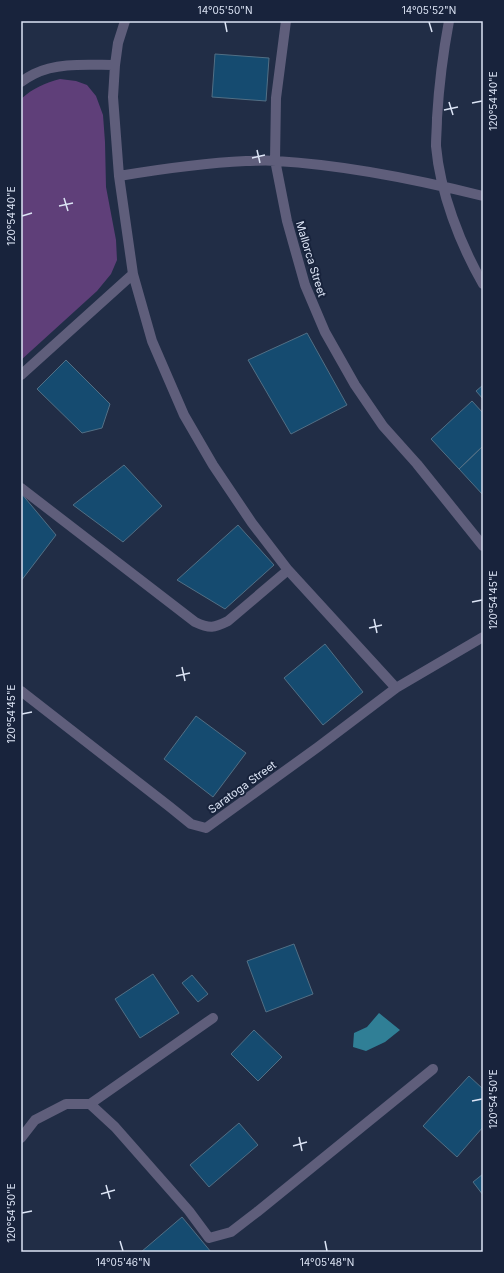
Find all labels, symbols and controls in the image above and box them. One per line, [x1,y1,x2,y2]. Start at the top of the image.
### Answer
text: 14°05'50"N [198,4,252,16]
text: 14°05'52"N [402,4,456,16]
text: 120°54'40"E [487,71,499,131]
text: 120°54'40"E [5,186,17,246]
street label: Mallorca Street [293,219,329,299]
text: 120°54'45"E [487,570,499,630]
text: 120°54'45"E [5,684,17,744]
street label: Saratoga Street [205,757,279,816]
text: 120°54'50"E [487,1069,499,1129]
text: 120°54'50"E [5,1183,17,1243]
text: 14°05'46"N [96,1256,150,1268]
text: 14°05'48"N [300,1256,354,1268]

